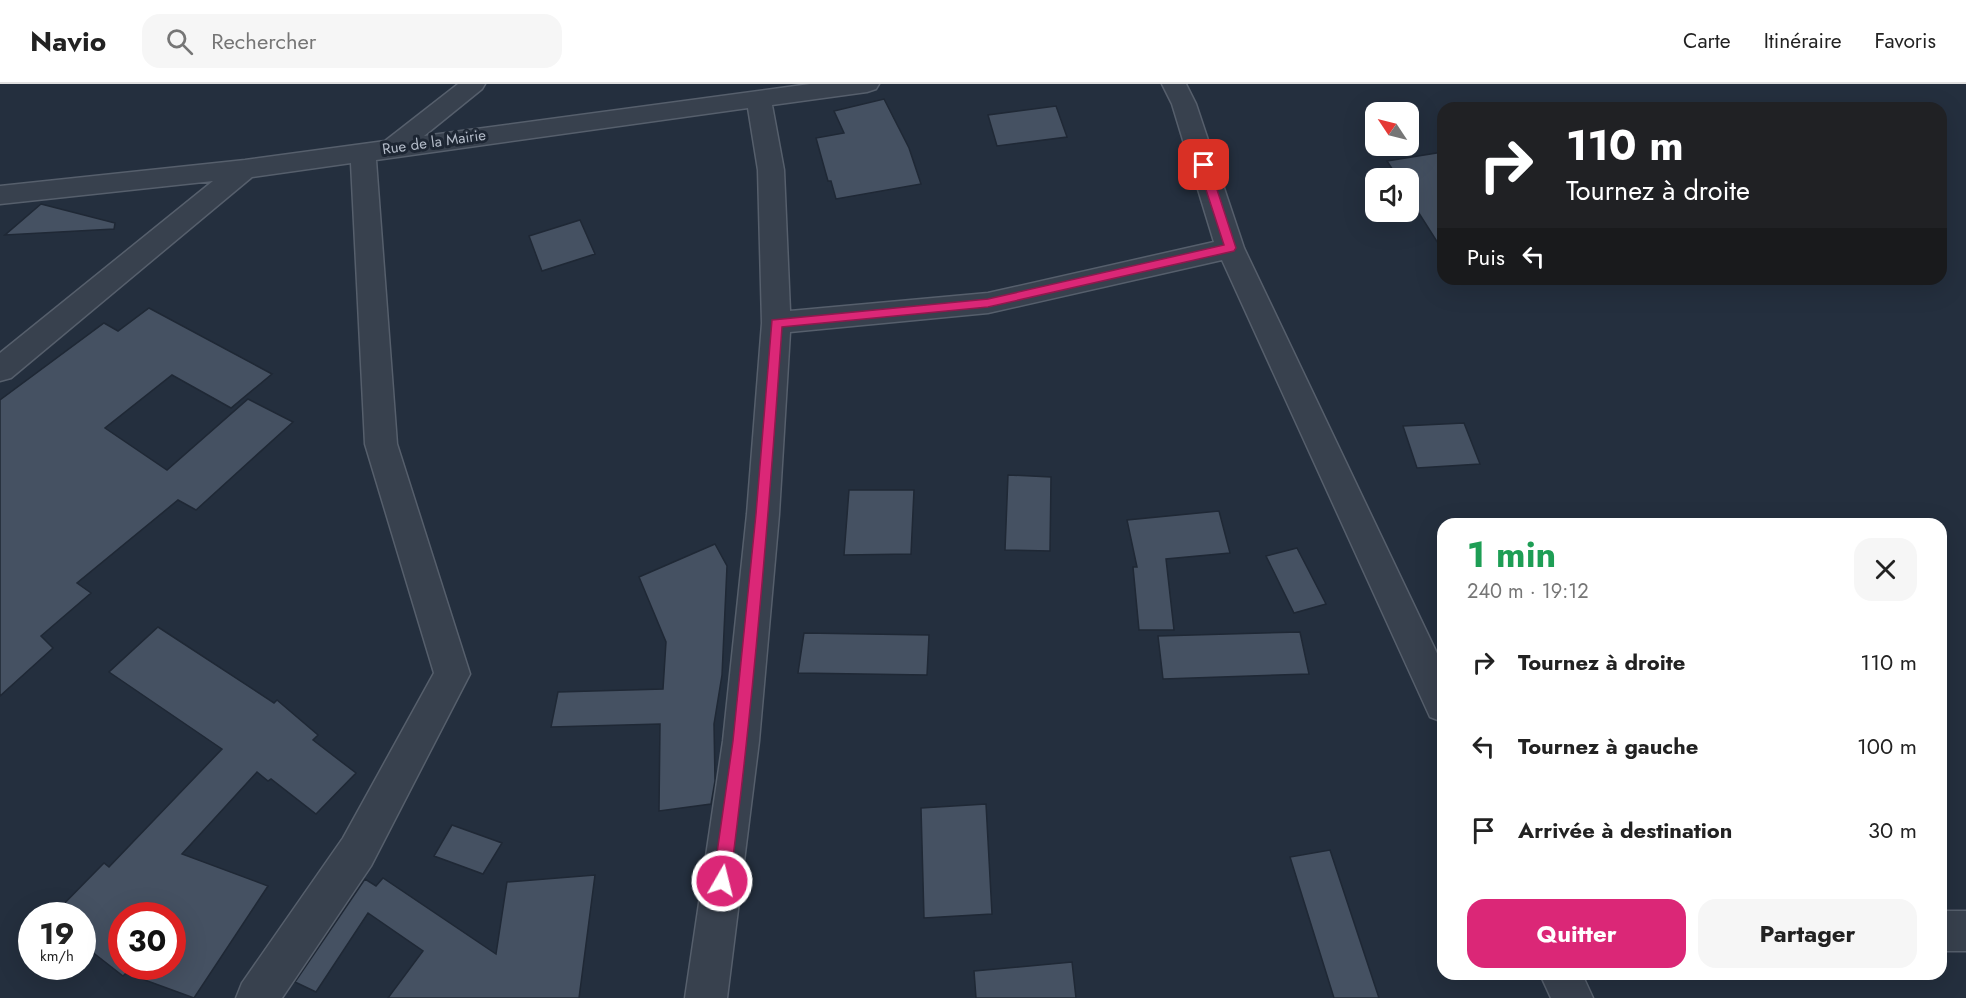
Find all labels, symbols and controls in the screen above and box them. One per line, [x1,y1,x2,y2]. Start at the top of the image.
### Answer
search box [142,14,562,68]
text: Navio [30,21,106,62]
icon: search [163,25,196,58]
text: Rechercher [211,25,316,57]
text: Carte [1683,26,1731,56]
text: Itinéraire [1764,26,1842,56]
text: Favoris [1875,26,1936,56]
north arrow [1365,102,1419,156]
map controls [1365,102,1419,222]
text: 110 m [1566,115,1684,176]
street label: Rue de la Mairie [381,124,488,160]
icon: right [1467,126,1545,204]
pin [1178,139,1229,190]
icon: arrive [1187,148,1220,181]
button: sound [1365,168,1419,222]
text: Tournez à droite [1566,171,1750,210]
icon: left [1517,240,1550,273]
text: Puis [1467,241,1505,273]
text: 1 min [1467,528,1556,580]
button: close [1854,538,1917,601]
text: 240 m · 19:12 [1467,577,1589,606]
icon: right [1467,646,1500,679]
text: Tournez à droite [1518,646,1685,678]
text: 110 m [1860,646,1917,678]
icon: left [1467,730,1500,763]
text: Tournez à gauche [1518,730,1698,762]
text: 100 m [1857,730,1917,762]
icon: arrive [1467,814,1500,847]
text: Arrivée à destination [1518,814,1732,846]
text: 30 m [1868,814,1917,846]
position arrow [690,849,754,913]
button: Quitter [1467,899,1686,968]
button: Partager [1698,899,1917,968]
speed limit sign: 30 [108,902,186,980]
text: 19 [39,912,75,955]
text: km/h [40,945,74,967]

